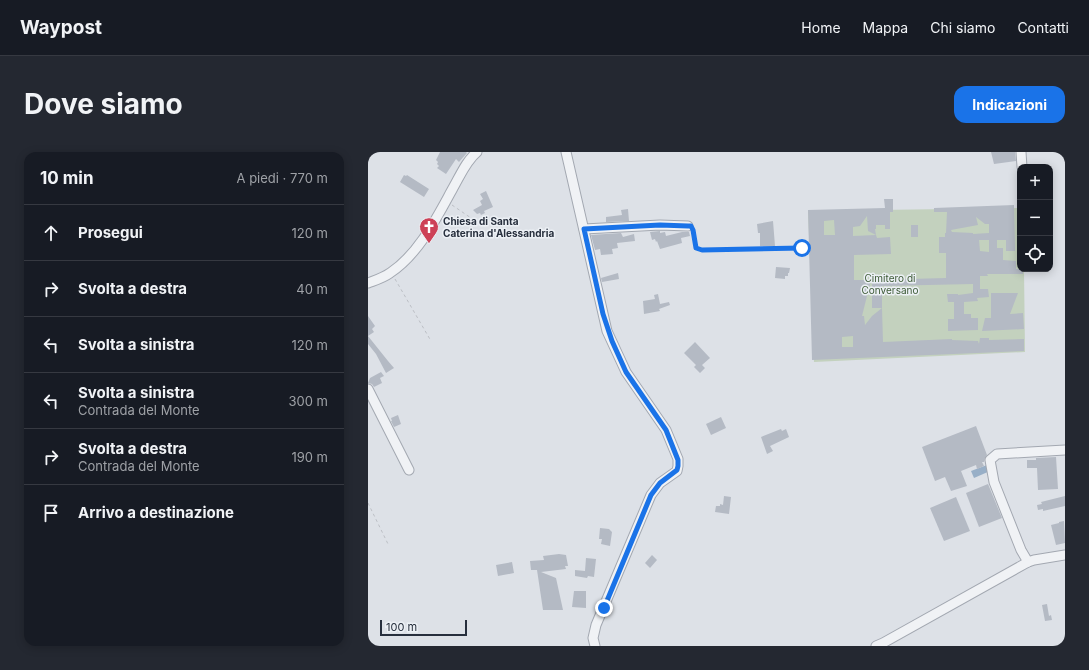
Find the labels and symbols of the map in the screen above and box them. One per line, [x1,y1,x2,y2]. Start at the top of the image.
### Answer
place label: Chiesa di Santa Caterina d'Alessandria [443,215,554,239]
church icon: Chiesa di Santa Caterina d'Alessandria [418,216,440,244]
route start [793,239,811,257]
park label: Cimitero di Conversano [862,272,918,296]
route end [595,599,613,617]
scale bar [380,618,467,637]

